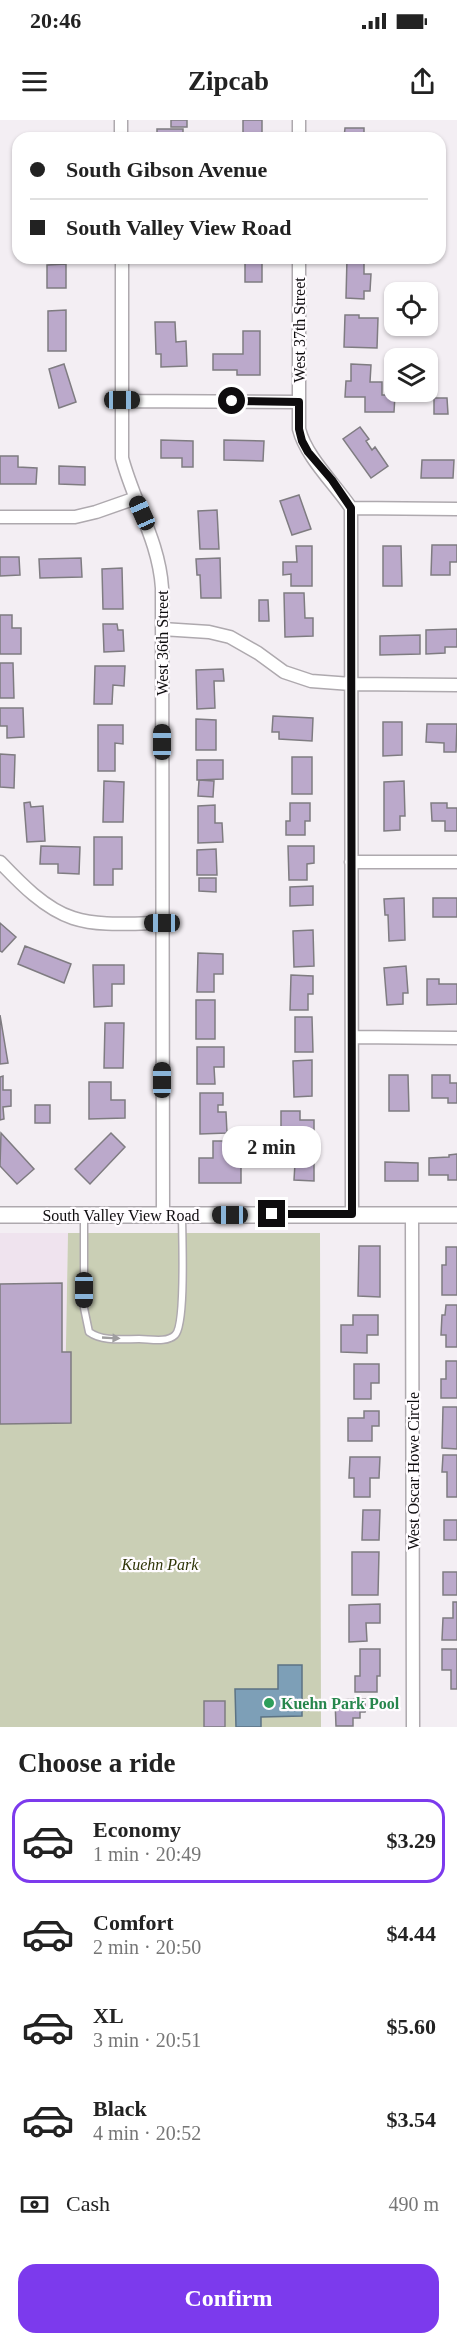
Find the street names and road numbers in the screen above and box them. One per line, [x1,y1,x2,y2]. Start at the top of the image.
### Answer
street label: West 37th Street [291,277,308,383]
street label: West 36th Street [154,590,171,696]
street label: South Valley View Road [42,1207,200,1225]
street label: West Oscar Howe Circle [405,1392,422,1550]

